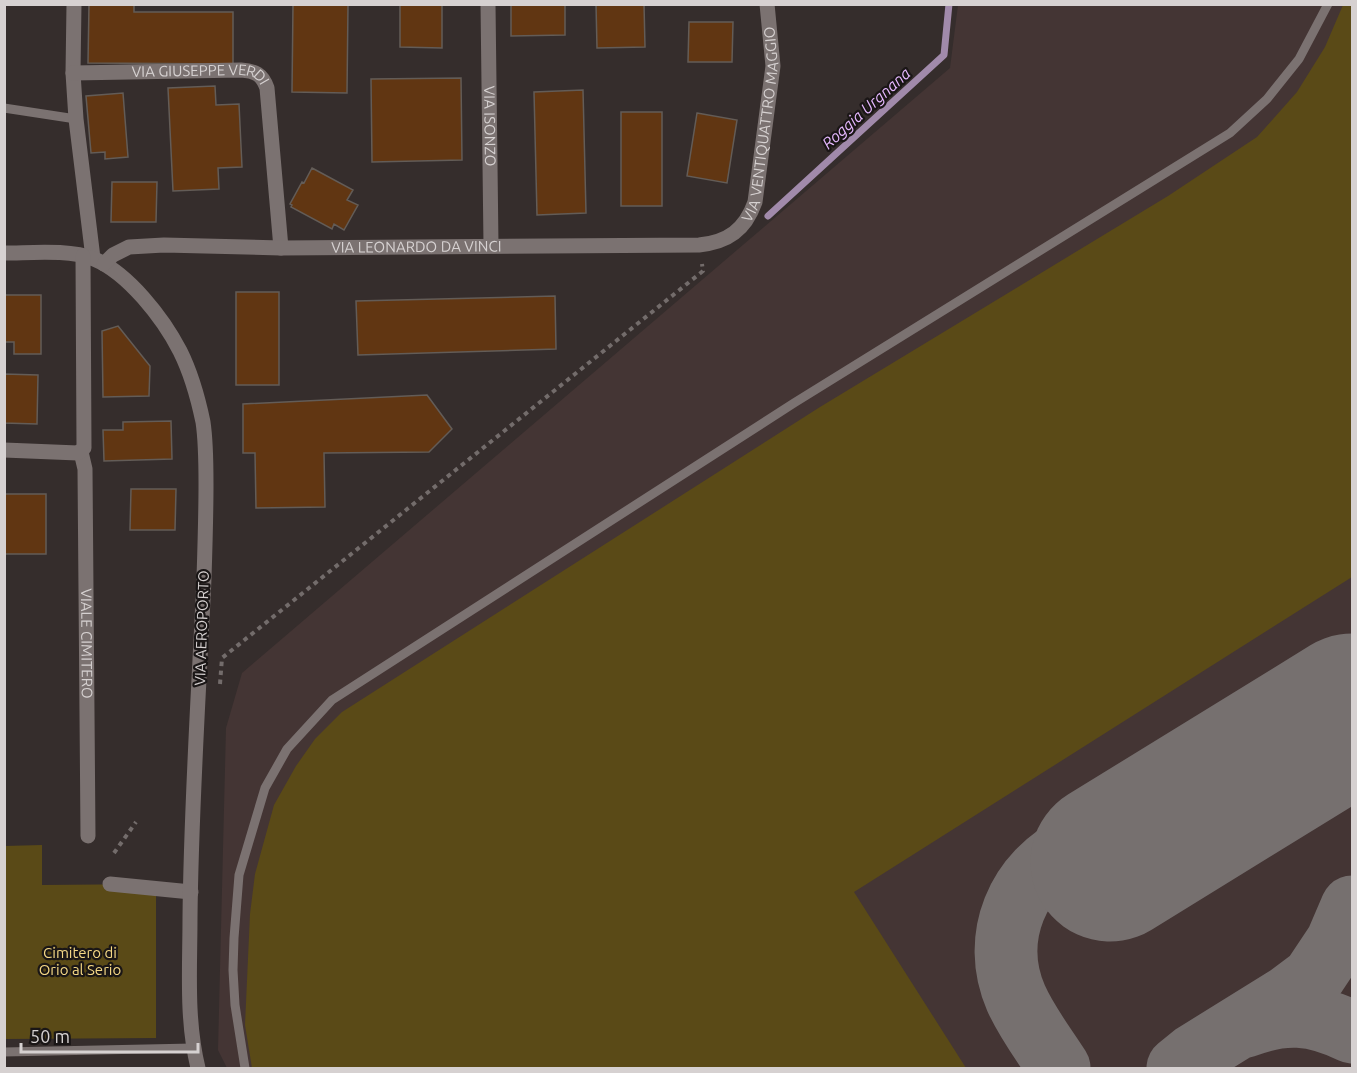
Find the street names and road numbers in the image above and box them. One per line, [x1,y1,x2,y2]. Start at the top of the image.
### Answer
street label: VIA VENTIQUATTRO MAGGIO [738,26,782,225]
street label: VIA GIUSEPPE VERDI [132,61,273,87]
street label: VIA ISONZO [481,86,499,166]
street label: VIA LEONARDO DA VINCI [331,237,502,256]
street label: VIA AEROPORTO [191,570,212,686]
street label: VIALE CIMITERO [78,588,96,699]

